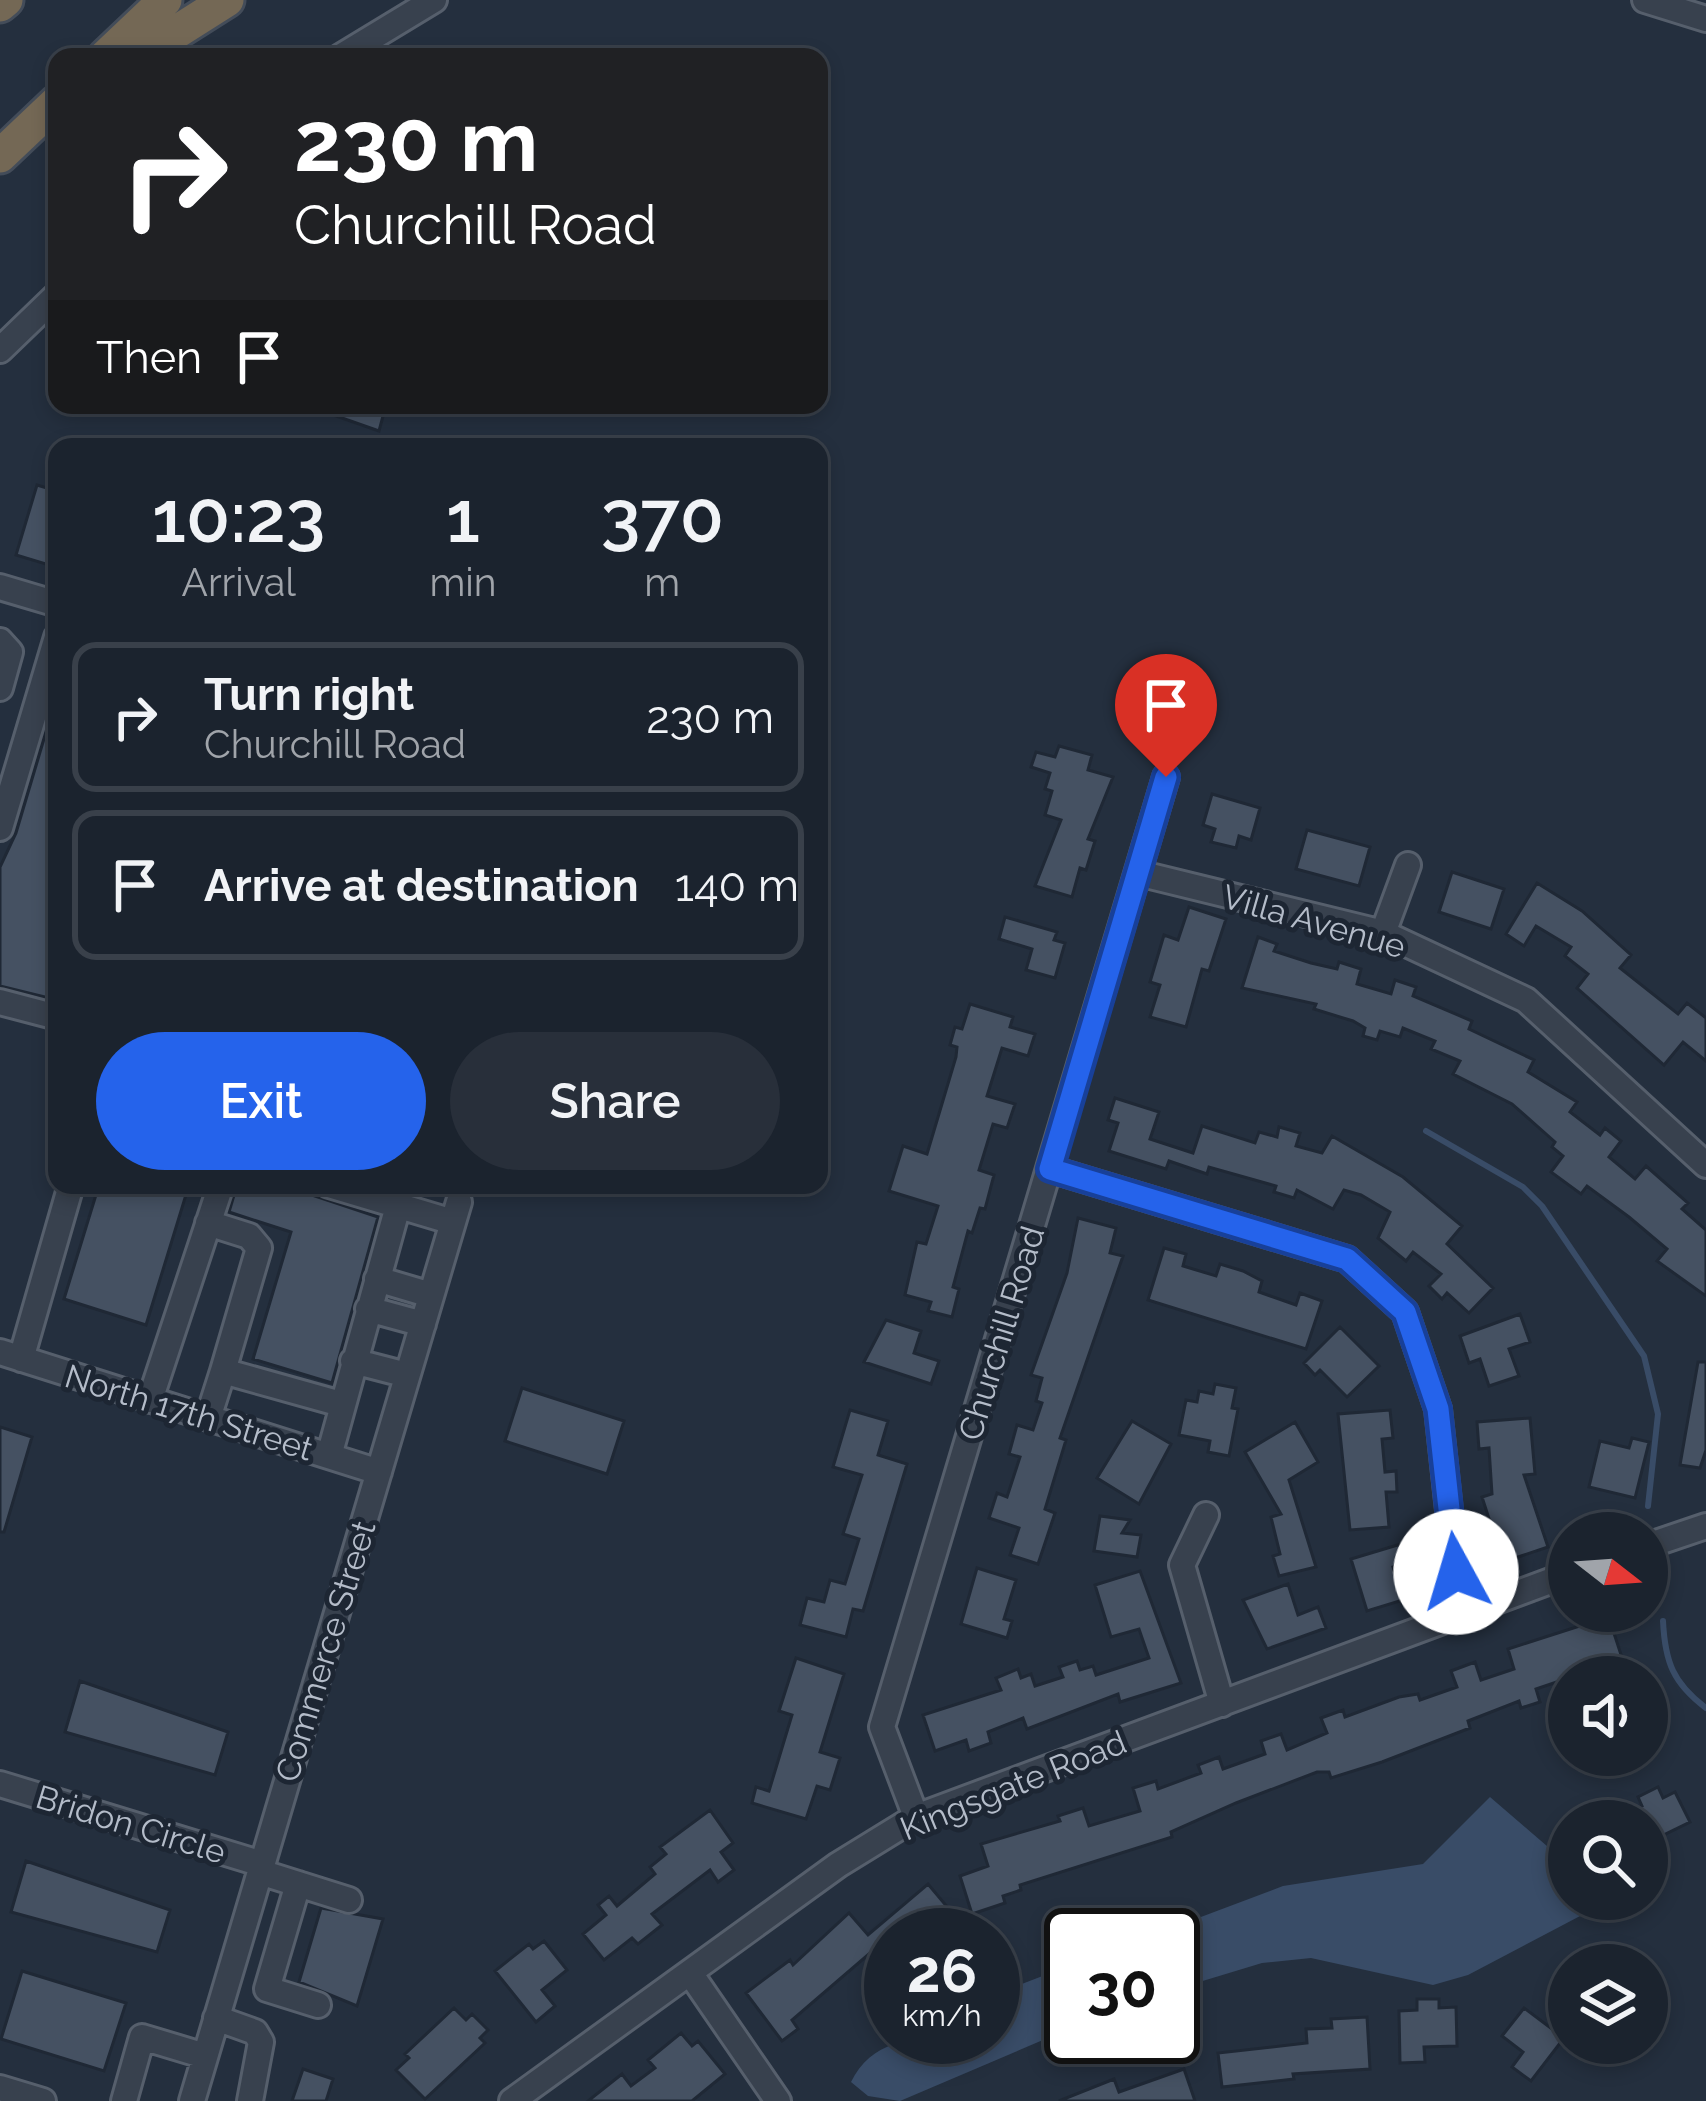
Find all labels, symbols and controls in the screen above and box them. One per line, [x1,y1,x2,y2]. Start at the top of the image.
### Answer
text: 230 m [294,92,538,191]
icon: right [96,96,252,252]
text: Churchill Road [294,193,657,257]
icon: arrive [226,324,292,390]
text: Then [96,331,202,384]
text: 10:23 [152,474,325,559]
text: 1 [446,474,480,559]
text: 370 [601,474,724,559]
text: Arrival [182,559,296,605]
text: min [429,559,497,605]
text: m [644,559,680,605]
pin [1115,654,1217,777]
text: Turn right [204,668,414,721]
icon: arrive [1133,672,1199,738]
icon: right [102,684,168,750]
text: 230 m [646,691,774,744]
text: Churchill Road [204,721,466,767]
icon: arrive [102,852,168,918]
text: Arrive at destination [204,859,639,912]
text: 140 m [675,859,799,912]
street label: Villa Avenue [1218,877,1410,966]
button: Exit [96,1032,426,1170]
button: Share [450,1032,780,1170]
street label: Churchill Road [950,1221,1053,1445]
street label: North 17th Street [60,1356,317,1469]
position arrow [1393,1509,1519,1635]
north arrow [1548,1512,1668,1632]
map controls [1548,1512,1668,2064]
street label: Commerce Street [267,1516,384,1786]
button: sound [1548,1656,1668,1776]
street label: Kingsgate Road [895,1722,1132,1848]
street label: Bridon Circle [31,1777,230,1872]
button: search [1548,1800,1668,1920]
speed limit sign: 30 [1044,1908,1200,2064]
text: 26 [907,1936,977,2006]
button: layers [1548,1944,1668,2064]
text: km/h [902,1998,982,2033]

